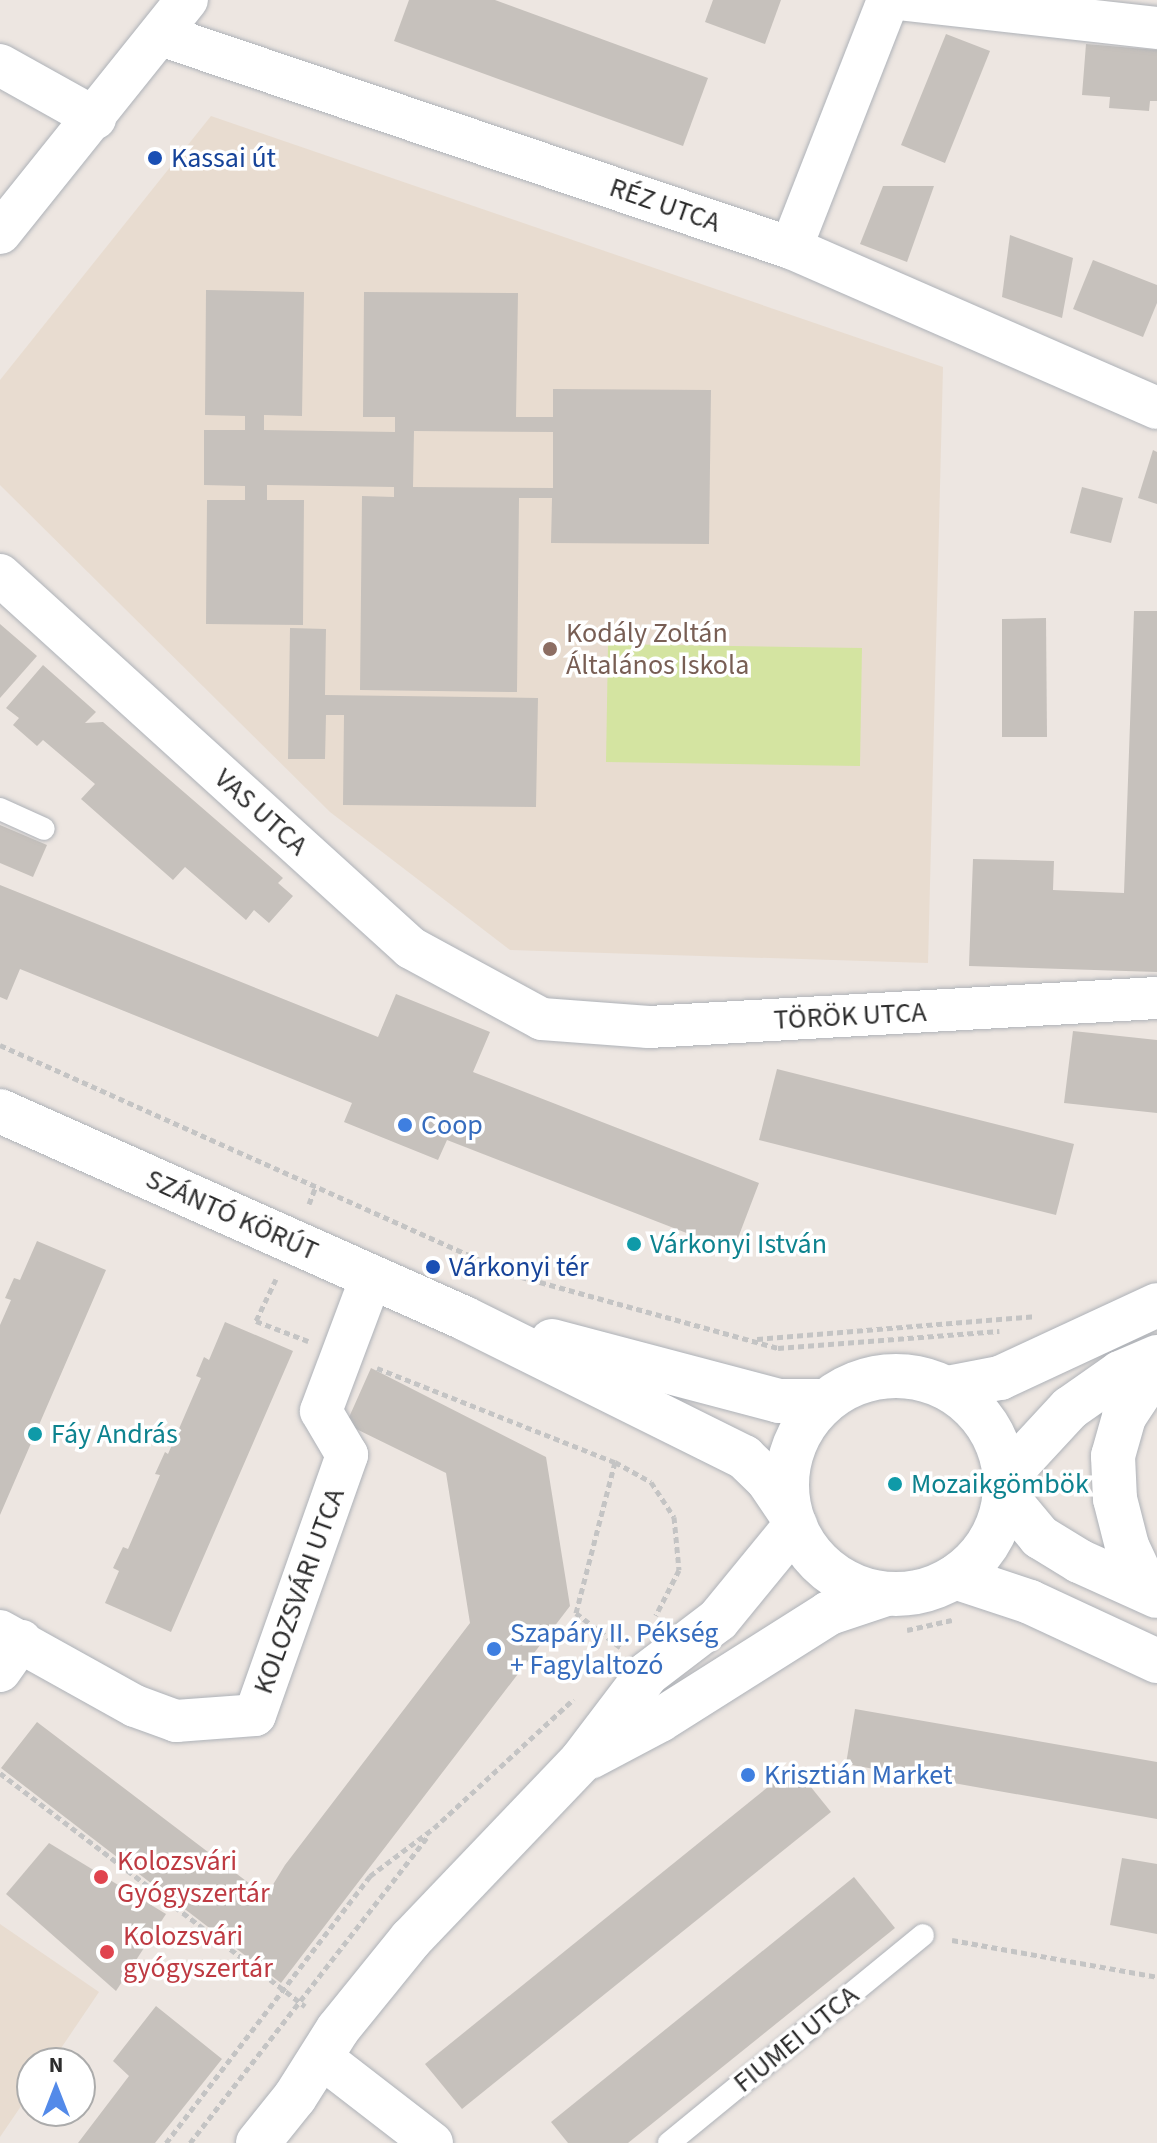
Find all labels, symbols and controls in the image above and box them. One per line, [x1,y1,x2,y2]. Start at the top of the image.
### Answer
place label: Kassai út [171,141,276,175]
marker: Kassai út [146,149,164,167]
street label: RÉZ UTCA [605,170,725,240]
place label: Kodály Zoltán Általános Iskola [566,616,749,682]
marker: Kodály Zoltán Általános Iskola [541,640,559,658]
street label: VAS UTCA [208,762,314,862]
street label: TÖRÖK UTCA [773,995,927,1037]
place label: Coop [421,1108,483,1142]
marker: Coop [396,1116,414,1134]
street label: SZÁNTÓ KÖRÚT [141,1162,323,1268]
place label: Várkonyi István [650,1227,827,1261]
marker: Várkonyi István [625,1235,643,1253]
place label: Várkonyi tér [449,1250,589,1284]
marker: Várkonyi tér [424,1258,442,1276]
place label: Fáy András [51,1417,178,1451]
marker: Fáy András [26,1425,44,1443]
place label: Mozaikgömbök [911,1467,1089,1501]
marker: Mozaikgömbök [886,1475,904,1493]
street label: KOLOZSVÁRI UTCA [246,1484,352,1698]
place label: Szapáry II. Pékség + Fagylaltozó [510,1616,718,1682]
marker: Szapáry II. Pékség + Fagylaltozó [485,1640,503,1658]
place label: Krisztián Market [764,1758,952,1792]
marker: Krisztián Market [739,1766,757,1784]
place label: Kolozsvári Gyógyszertár [117,1844,270,1910]
marker: Kolozsvári Gyógyszertár [92,1868,110,1886]
place label: Kolozsvári gyógyszertár [123,1919,273,1985]
marker: Kolozsvári gyógyszertár [98,1943,116,1961]
street label: FIUMEI UTCA [727,1978,865,2100]
north arrow [16,2047,96,2127]
text: N [49,2049,63,2081]

